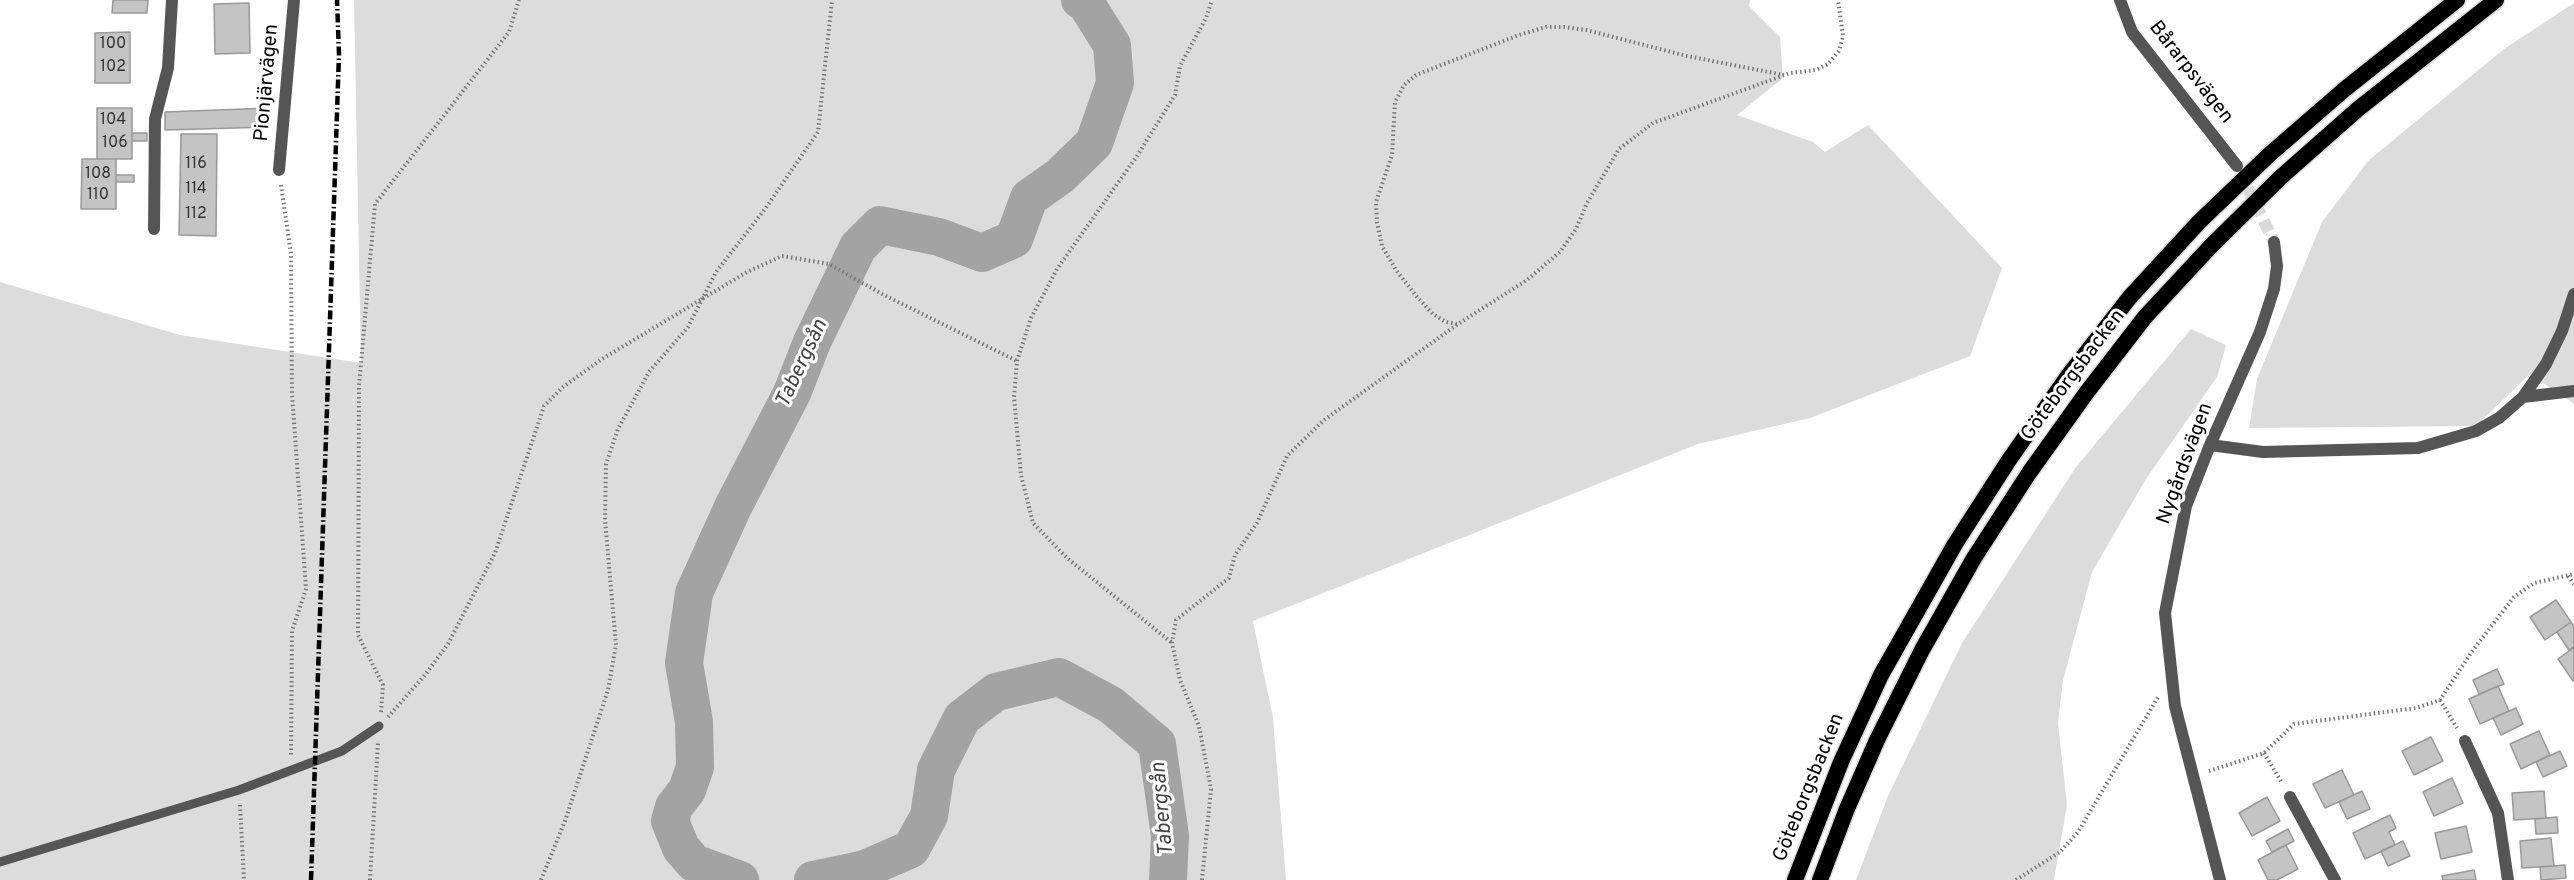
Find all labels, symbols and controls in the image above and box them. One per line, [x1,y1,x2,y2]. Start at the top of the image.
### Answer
street label: Bårarpsvägen [2143,17,2237,129]
street label: Pionjärvägen [251,23,285,143]
house number: 100 [100,35,126,55]
house number: 102 [100,58,126,78]
house number: 104 [100,111,126,131]
house number: 106 [102,134,128,154]
house number: 116 [185,155,207,175]
house number: 108 [85,165,111,185]
house number: 114 [185,180,207,200]
house number: 110 [87,186,109,206]
house number: 112 [185,205,207,225]
street label: Göteborgsbacken [2017,306,2131,446]
water label: Tabergsån [772,316,834,412]
street label: Nygårdsvägen [2153,400,2219,528]
street label: Göteborgsbacken [1769,710,1851,866]
water label: Tabergsån [1147,761,1181,857]

